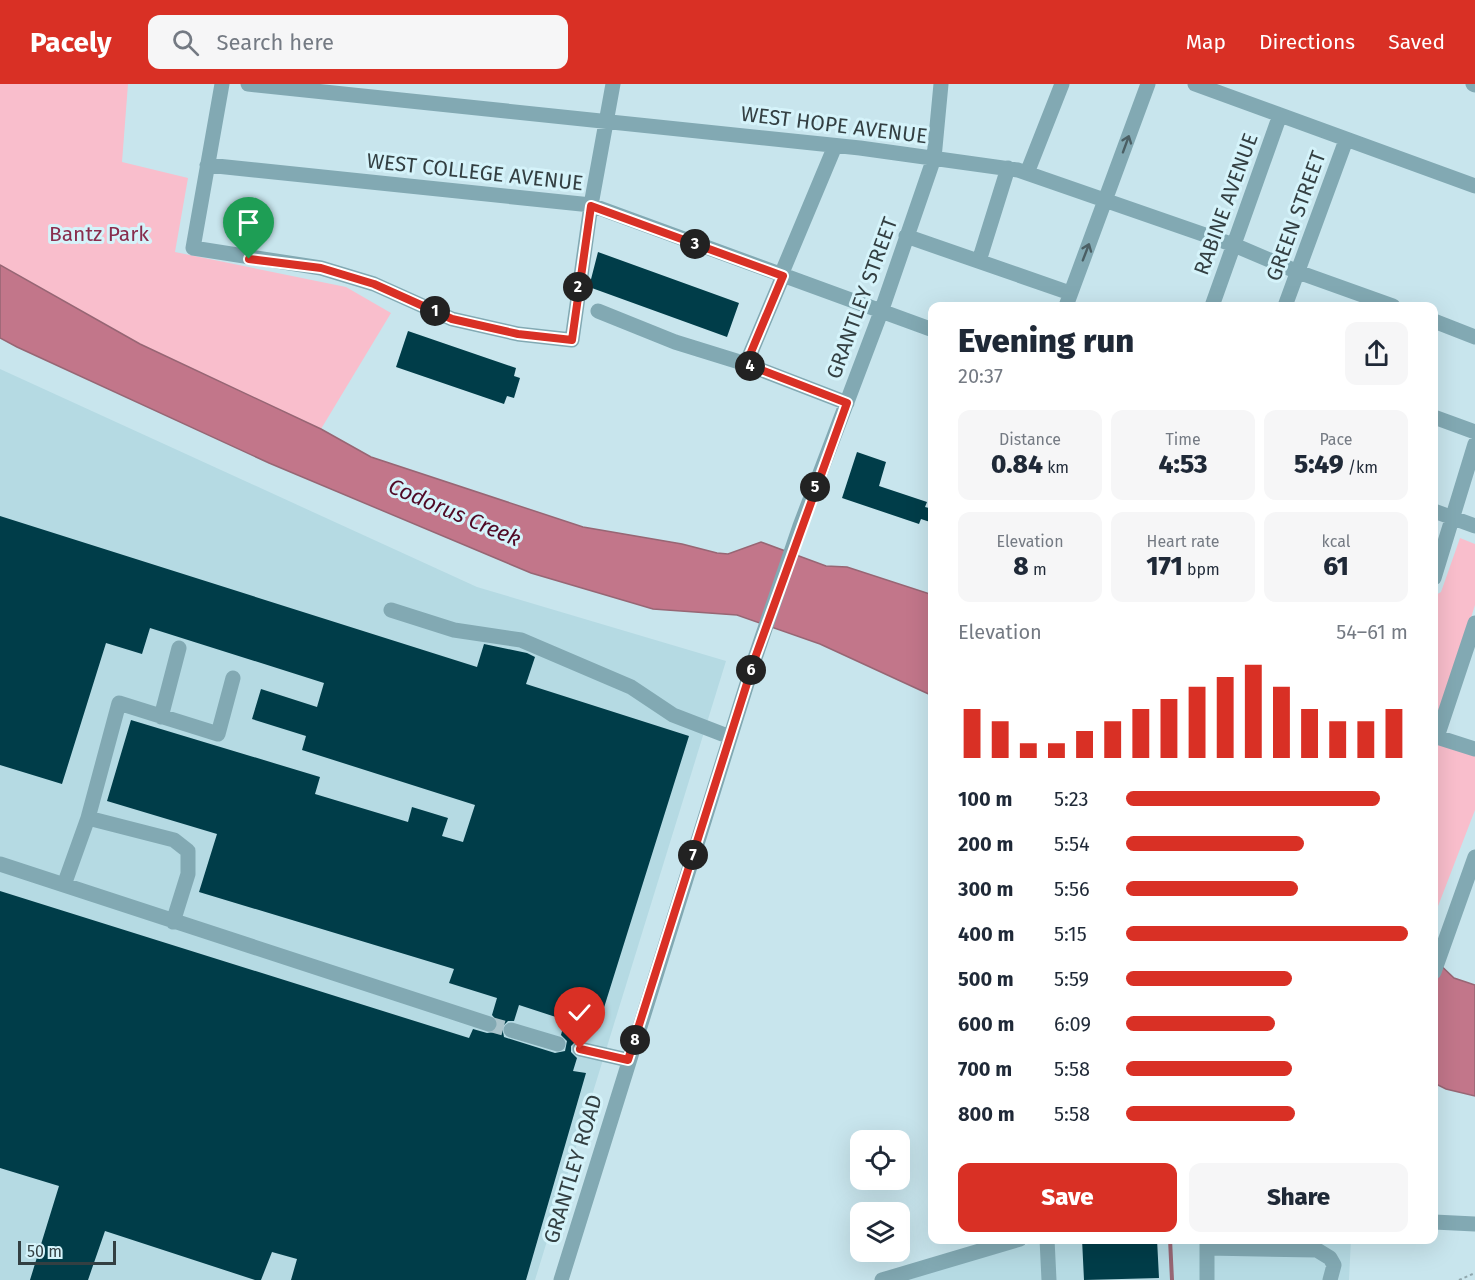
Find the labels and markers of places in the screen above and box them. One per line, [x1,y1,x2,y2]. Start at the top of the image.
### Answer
pin [223,197,274,259]
pin: 3 [680,229,710,259]
pin: 2 [563,272,593,302]
pin: 1 [420,296,450,326]
pin: 4 [735,351,765,381]
pin: 5 [800,472,830,502]
pin: 6 [736,655,766,685]
pin: 7 [678,840,708,870]
pin [554,987,605,1049]
pin: 8 [620,1025,650,1055]

